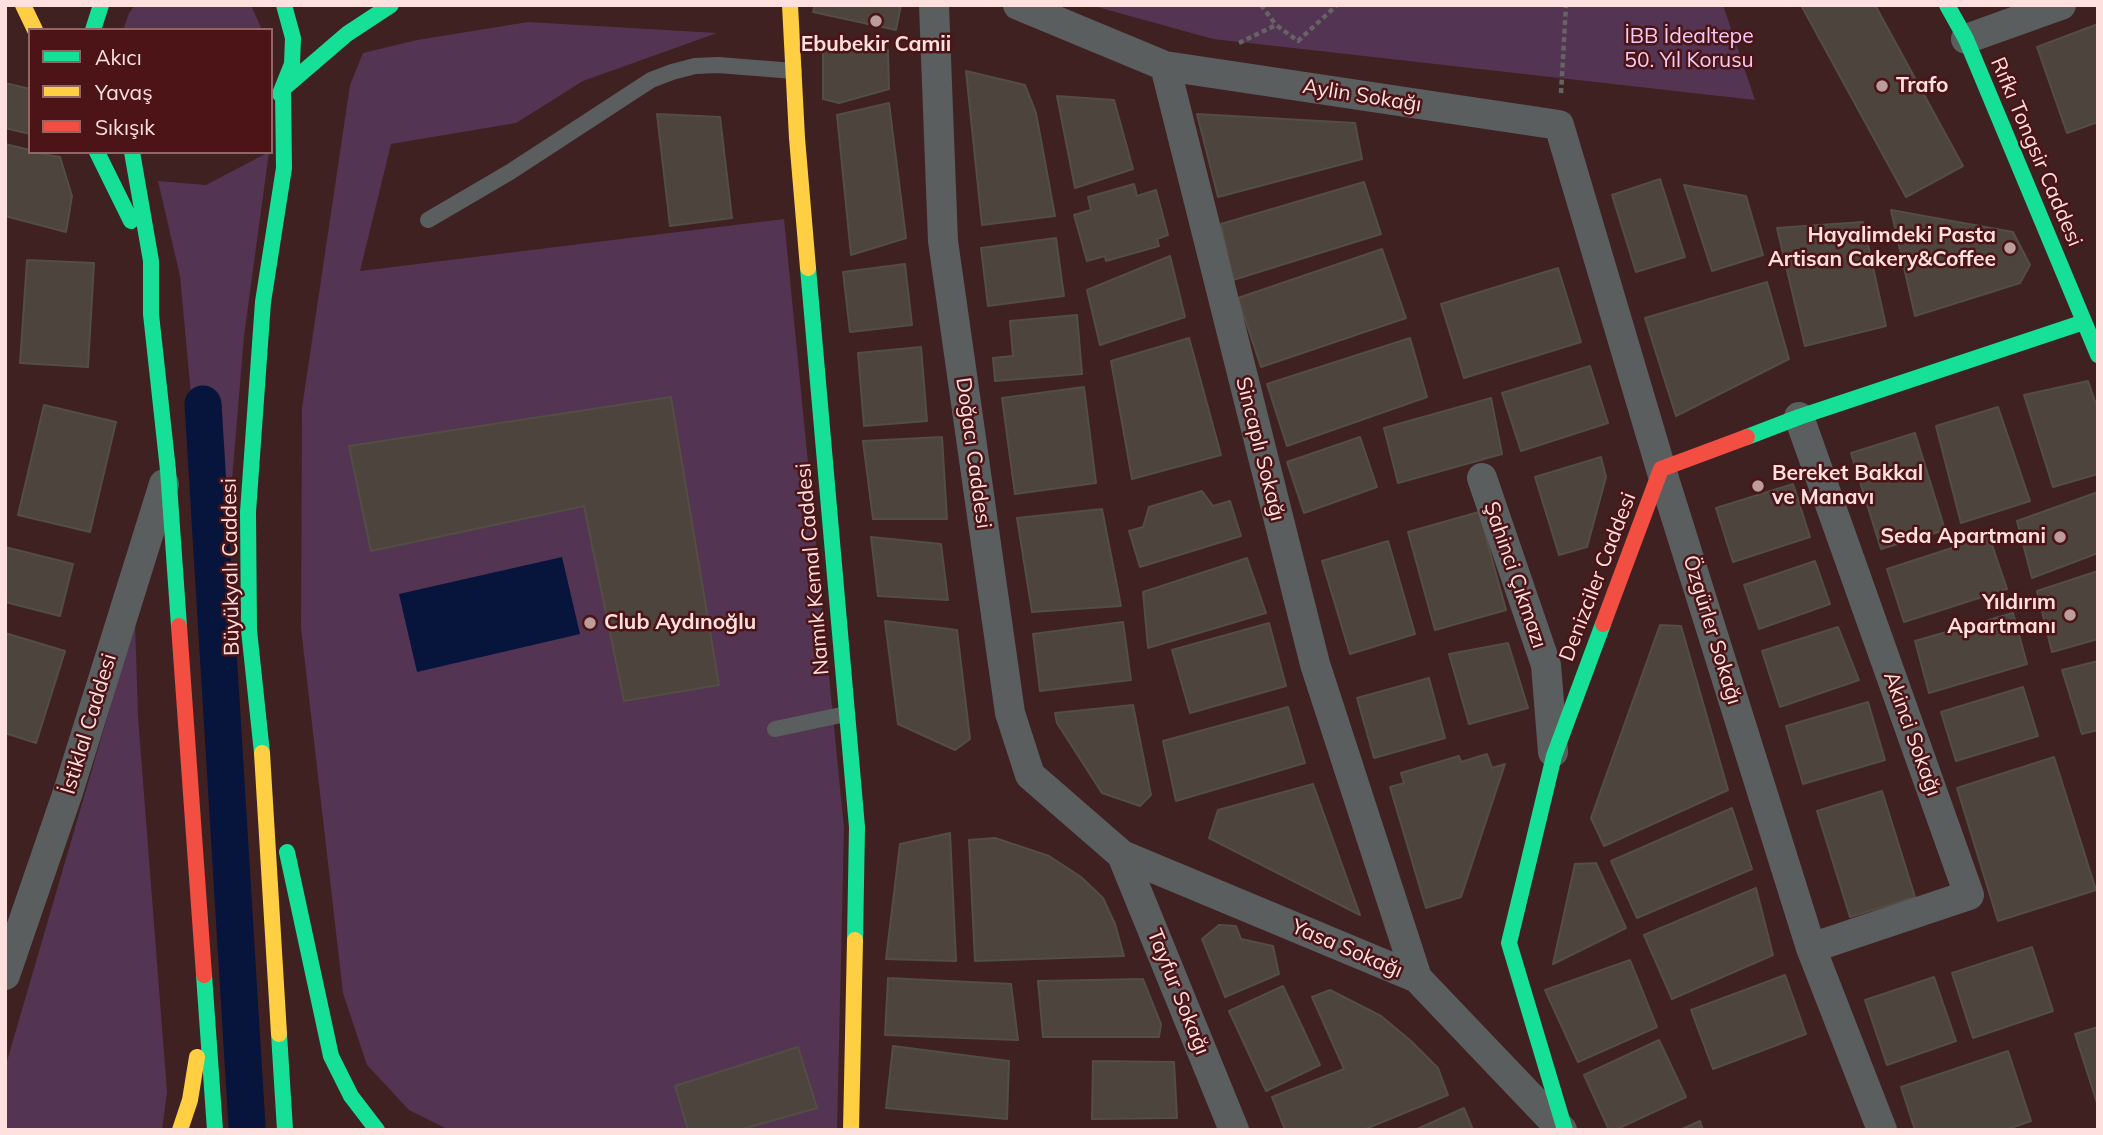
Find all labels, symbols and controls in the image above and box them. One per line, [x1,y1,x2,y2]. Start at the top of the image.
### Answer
marker: Ebubekir Camii [868,13,884,29]
park label: İBB İdealtepe 50. Yıl Korusu [1624,24,1754,74]
legend [28,28,273,154]
place label: Ebubekir Camii [801,32,951,58]
text: Akıcı [95,44,142,70]
street label: Rıfkı Tongsir Caddesi [1985,54,2087,250]
place label: Trafo [1896,73,1948,99]
street label: Aylin Sokağı [1301,74,1423,118]
marker: Trafo [1874,78,1890,94]
text: Yavaş [95,79,153,105]
text: Sıkışık [95,114,155,140]
place label: Hayalimdeki Pasta Artisan Cakery&Coffee [1768,223,1996,273]
marker: Hayalimdeki Pasta Artisan Cakery&Coffee [2002,240,2018,256]
street label: Sincaplı Sokağı [1230,374,1290,524]
street label: Doğacı Caddesi [950,376,996,530]
place label: Bereket Bakkal ve Manavı [1772,461,1923,511]
street label: Namık Kemal Caddesi [791,462,835,676]
street label: Büyükyalı Caddesi [217,478,245,656]
marker: Bereket Bakkal ve Manavı [1750,478,1766,494]
street label: Denizciler Caddesi [1554,489,1642,665]
street label: Şahinci Çıkmazı [1478,498,1552,652]
place label: Seda Apartmani [1881,524,2046,550]
marker: Seda Apartmani [2052,529,2068,545]
street label: Özgürler Sokağı [1677,552,1747,708]
place label: Yıldırım Apartmanı [1947,590,2056,640]
marker: Yıldırım Apartmanı [2062,607,2078,623]
place label: Club Aydınoğlu [604,610,756,636]
marker: Club Aydınoğlu [582,615,598,631]
street label: İstiklal Caddesi [56,651,122,797]
street label: Akinci Sokağı [1878,668,1946,800]
street label: Yasa Sokağı [1288,914,1406,984]
street label: Tayfur Sokağı [1141,926,1215,1058]

